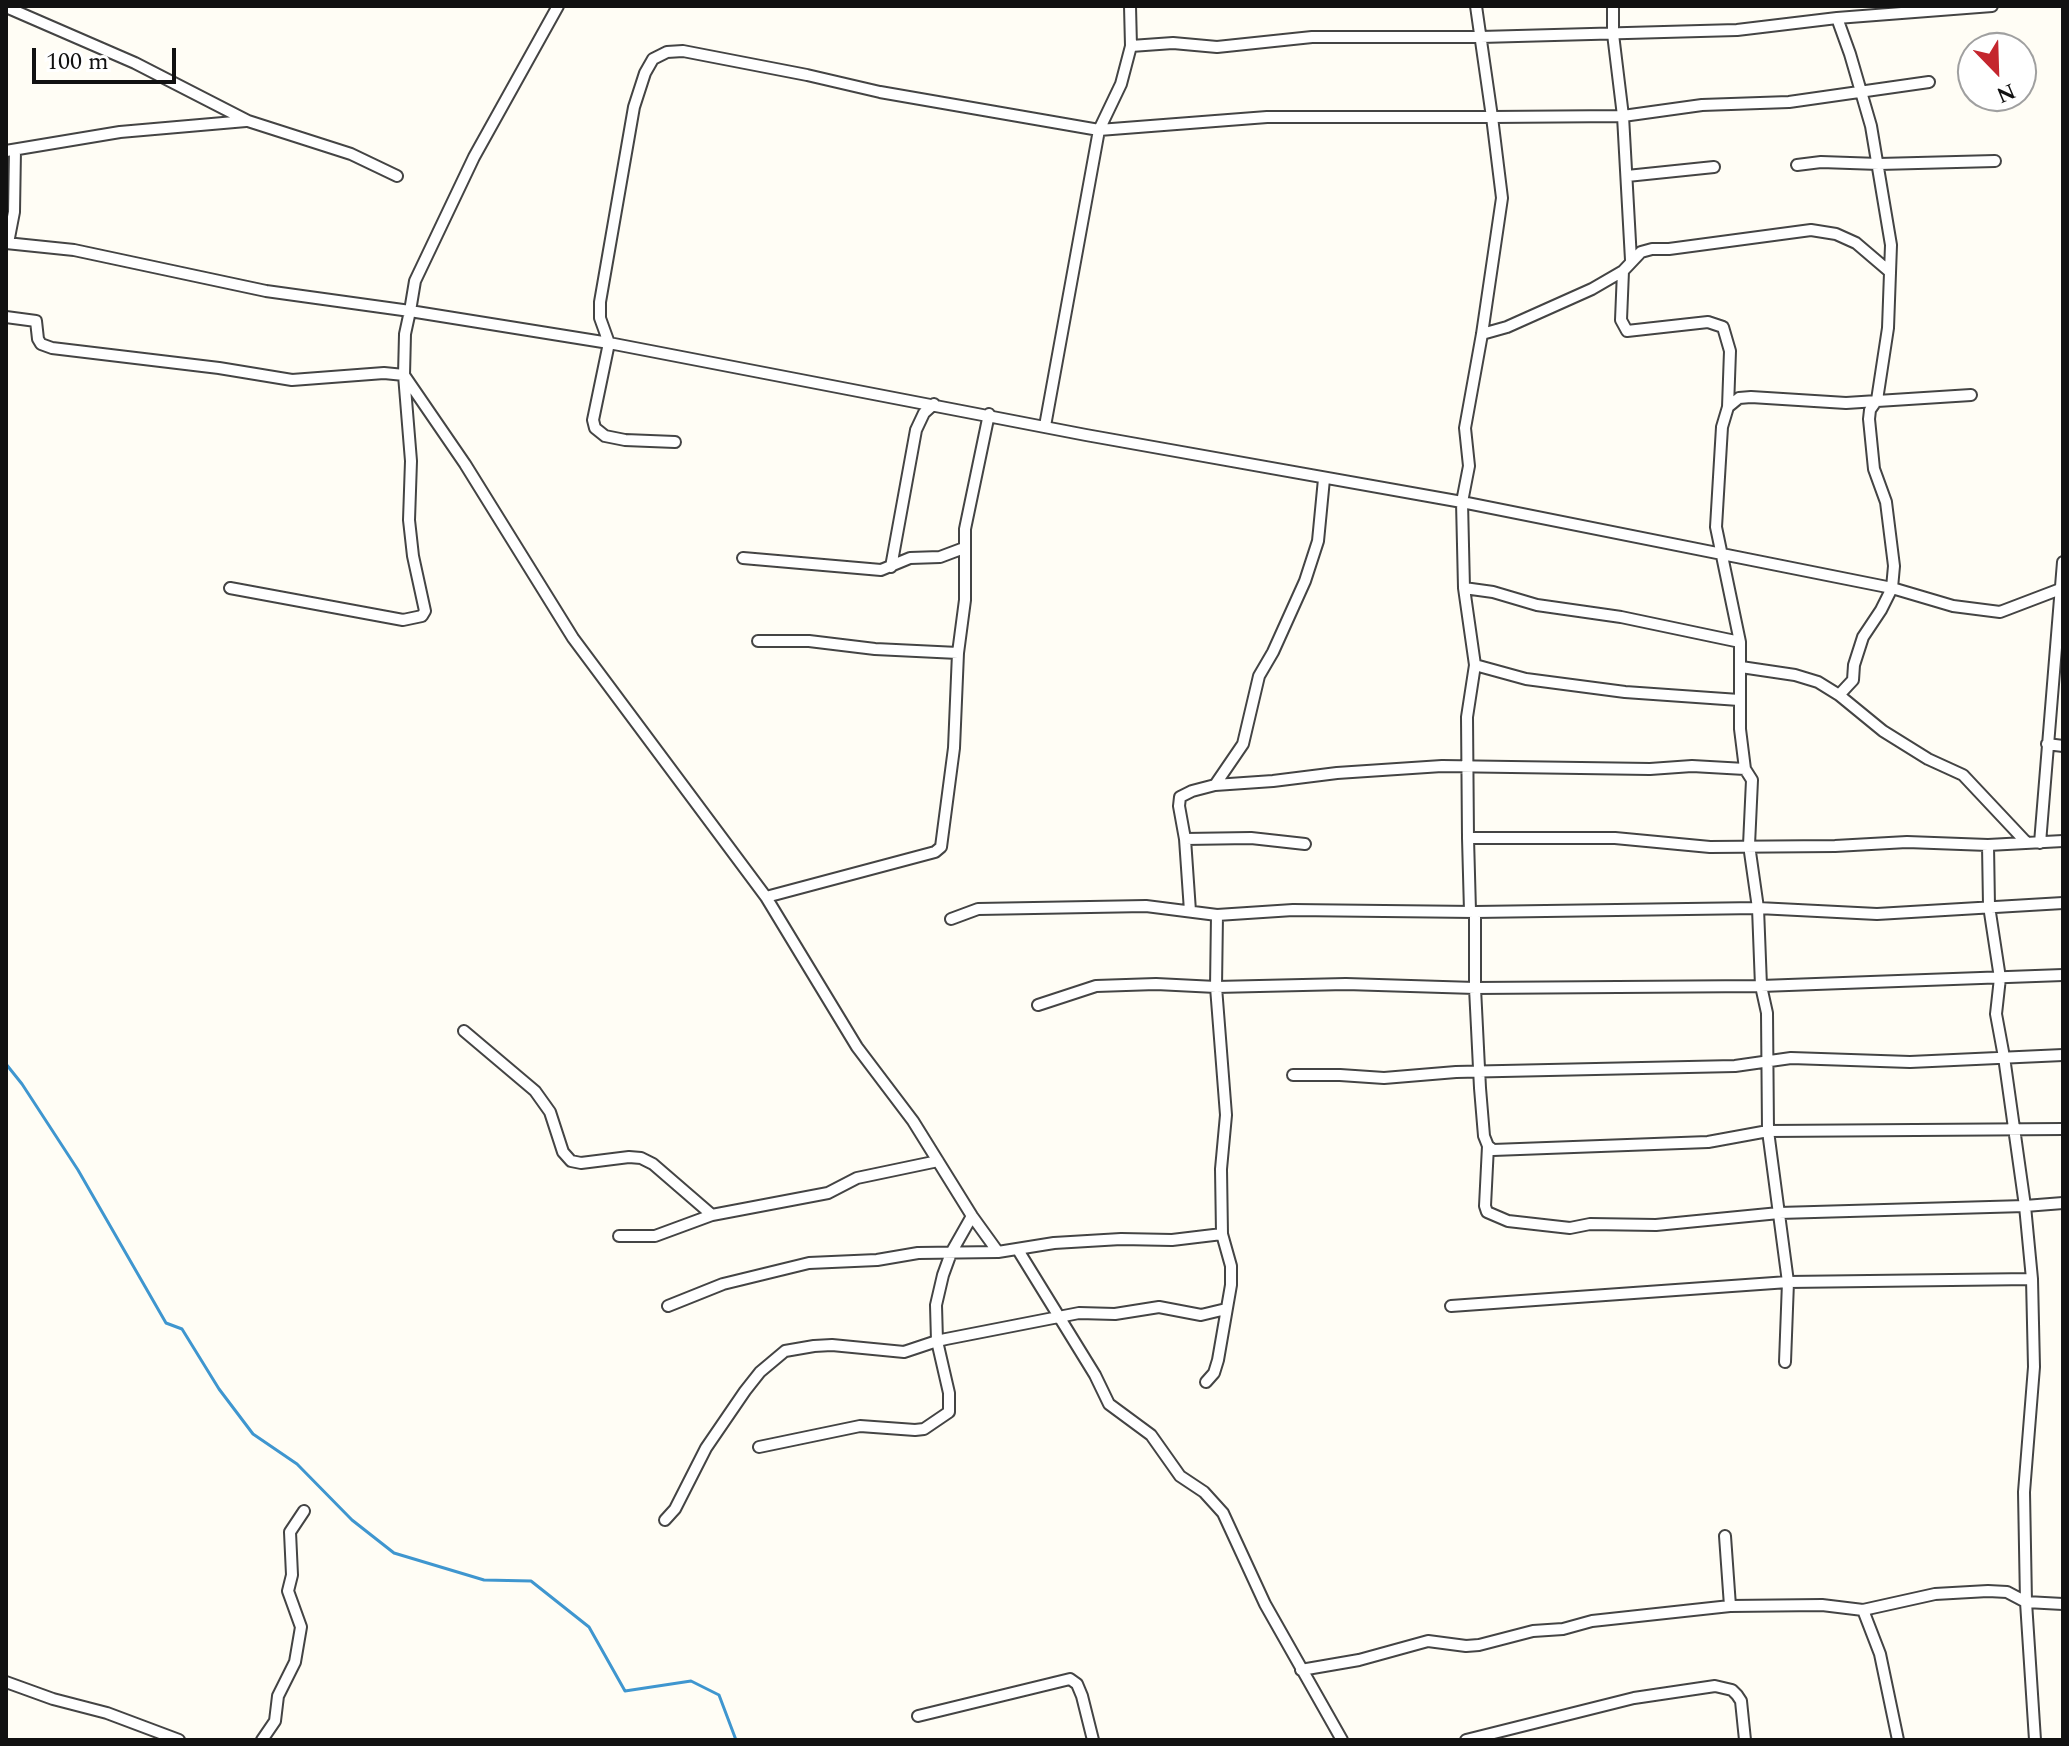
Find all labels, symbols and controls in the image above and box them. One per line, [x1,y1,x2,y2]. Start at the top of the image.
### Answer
scale bar [36,32,180,82]
north arrow [1957,32,2037,112]
text: 100 m [46,44,109,80]
text: N [1991,74,2021,111]

